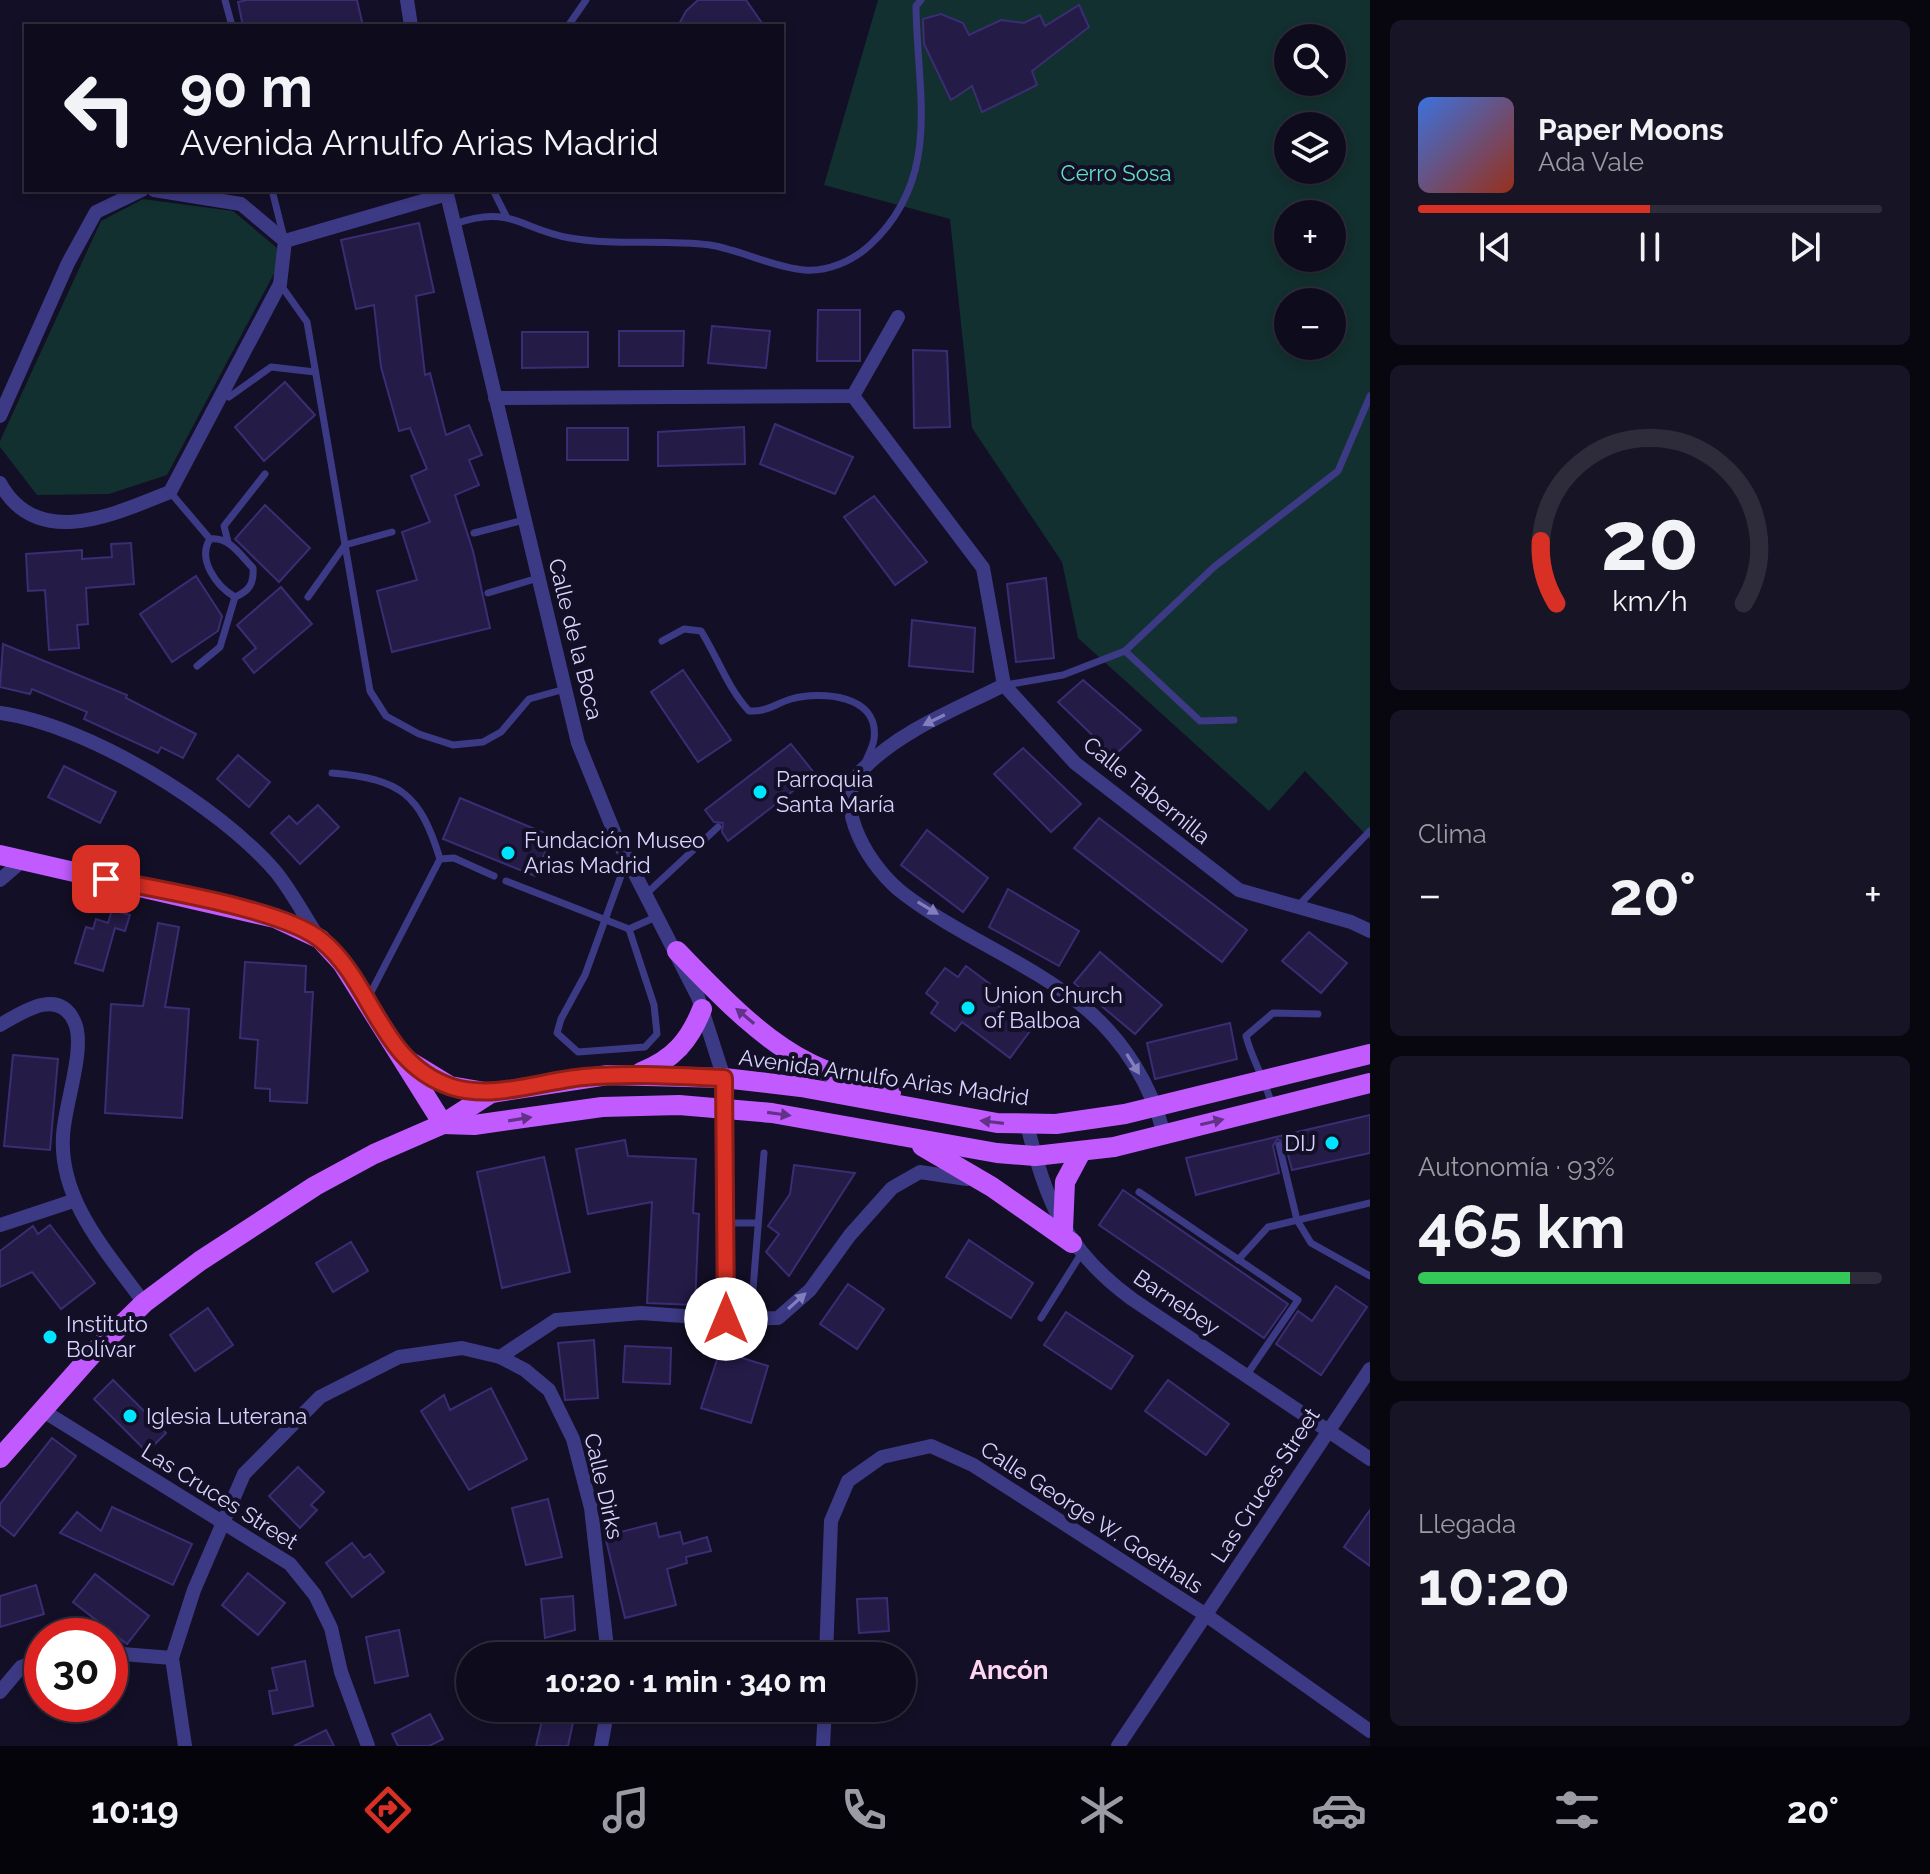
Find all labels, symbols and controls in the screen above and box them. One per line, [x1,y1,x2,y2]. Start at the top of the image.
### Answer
map controls [1274,24,1346,360]
button: search [1274,24,1346,96]
text: 90 m [180,54,313,120]
icon: left [48,56,152,160]
button: layers [1274,112,1346,184]
text: Paper Moons [1538,112,1724,147]
text: Avenida Arnulfo Arias Madrid [180,121,659,163]
text: Ada Vale [1538,147,1644,177]
park label: Cerro Sosa [1061,160,1171,186]
button: + [1274,200,1346,272]
icon: previous [1473,225,1517,269]
icon: pause [1628,225,1672,269]
icon: next [1783,225,1827,269]
button: − [1274,288,1346,360]
text: 20 [1601,491,1699,588]
street label: Calle de la Boca [543,556,609,722]
text: km/h [1612,584,1688,618]
one-way arrow [922,713,946,727]
street label: Calle Tabernilla [1078,731,1216,849]
place label: Parroquia Santa María [776,766,895,817]
marker: Parroquia Santa María [751,783,769,801]
text: Clima [1418,819,1487,849]
place label: Fundación Museo Arias Madrid [524,827,705,878]
marker: Fundación Museo Arias Madrid [499,844,517,862]
pin [72,845,140,913]
icon: arrive [84,857,128,901]
text: 20° [1609,859,1696,929]
text: − [1418,869,1442,920]
text: + [1864,869,1882,920]
one-way arrow [917,901,939,915]
place label: Union Church of Balboa [984,982,1123,1033]
marker: Union Church of Balboa [959,999,977,1017]
one-way arrow [736,1008,756,1025]
street label: Avenida Arnulfo Arias Madrid [737,1044,1031,1110]
one-way arrow [1126,1053,1141,1074]
one-way arrow [767,1108,792,1121]
one-way arrow [508,1112,533,1124]
one-way arrow [979,1115,1004,1128]
one-way arrow [1200,1115,1225,1128]
place label: DIJ [1284,1130,1316,1156]
marker: DIJ [1323,1134,1341,1152]
text: Autonomía · 93% [1418,1152,1615,1182]
text: 465 km [1418,1192,1626,1262]
street label: Barnebey [1129,1264,1225,1340]
position arrow [684,1277,768,1361]
one-way arrow [787,1293,807,1310]
place label: Instituto Bolívar [66,1311,148,1362]
marker: Instituto Bolívar [41,1328,59,1346]
street label: Las Cruces Street [1205,1402,1325,1567]
place label: Iglesia Luterana [146,1403,307,1429]
marker: Iglesia Luterana [121,1407,139,1425]
street label: Calle Dirks [579,1430,629,1542]
street label: Calle George W. Goethals [976,1435,1208,1599]
street label: Las Cruces Street [137,1438,303,1555]
text: Llegada [1418,1509,1516,1539]
text: 10:20 [1418,1549,1570,1619]
speed limit sign: 30 [24,1618,128,1722]
district label: Ancón [969,1655,1049,1685]
text: 10:20 · 1 min · 340 m [545,1664,827,1699]
icon: directions [360,1782,416,1838]
icon: music [598,1782,654,1838]
icon: phone [836,1782,892,1838]
icon: climate [1074,1782,1130,1838]
icon: car [1311,1782,1367,1838]
icon: filters [1549,1782,1605,1838]
text: 10:19 [91,1789,179,1831]
text: 20° [1787,1789,1839,1831]

